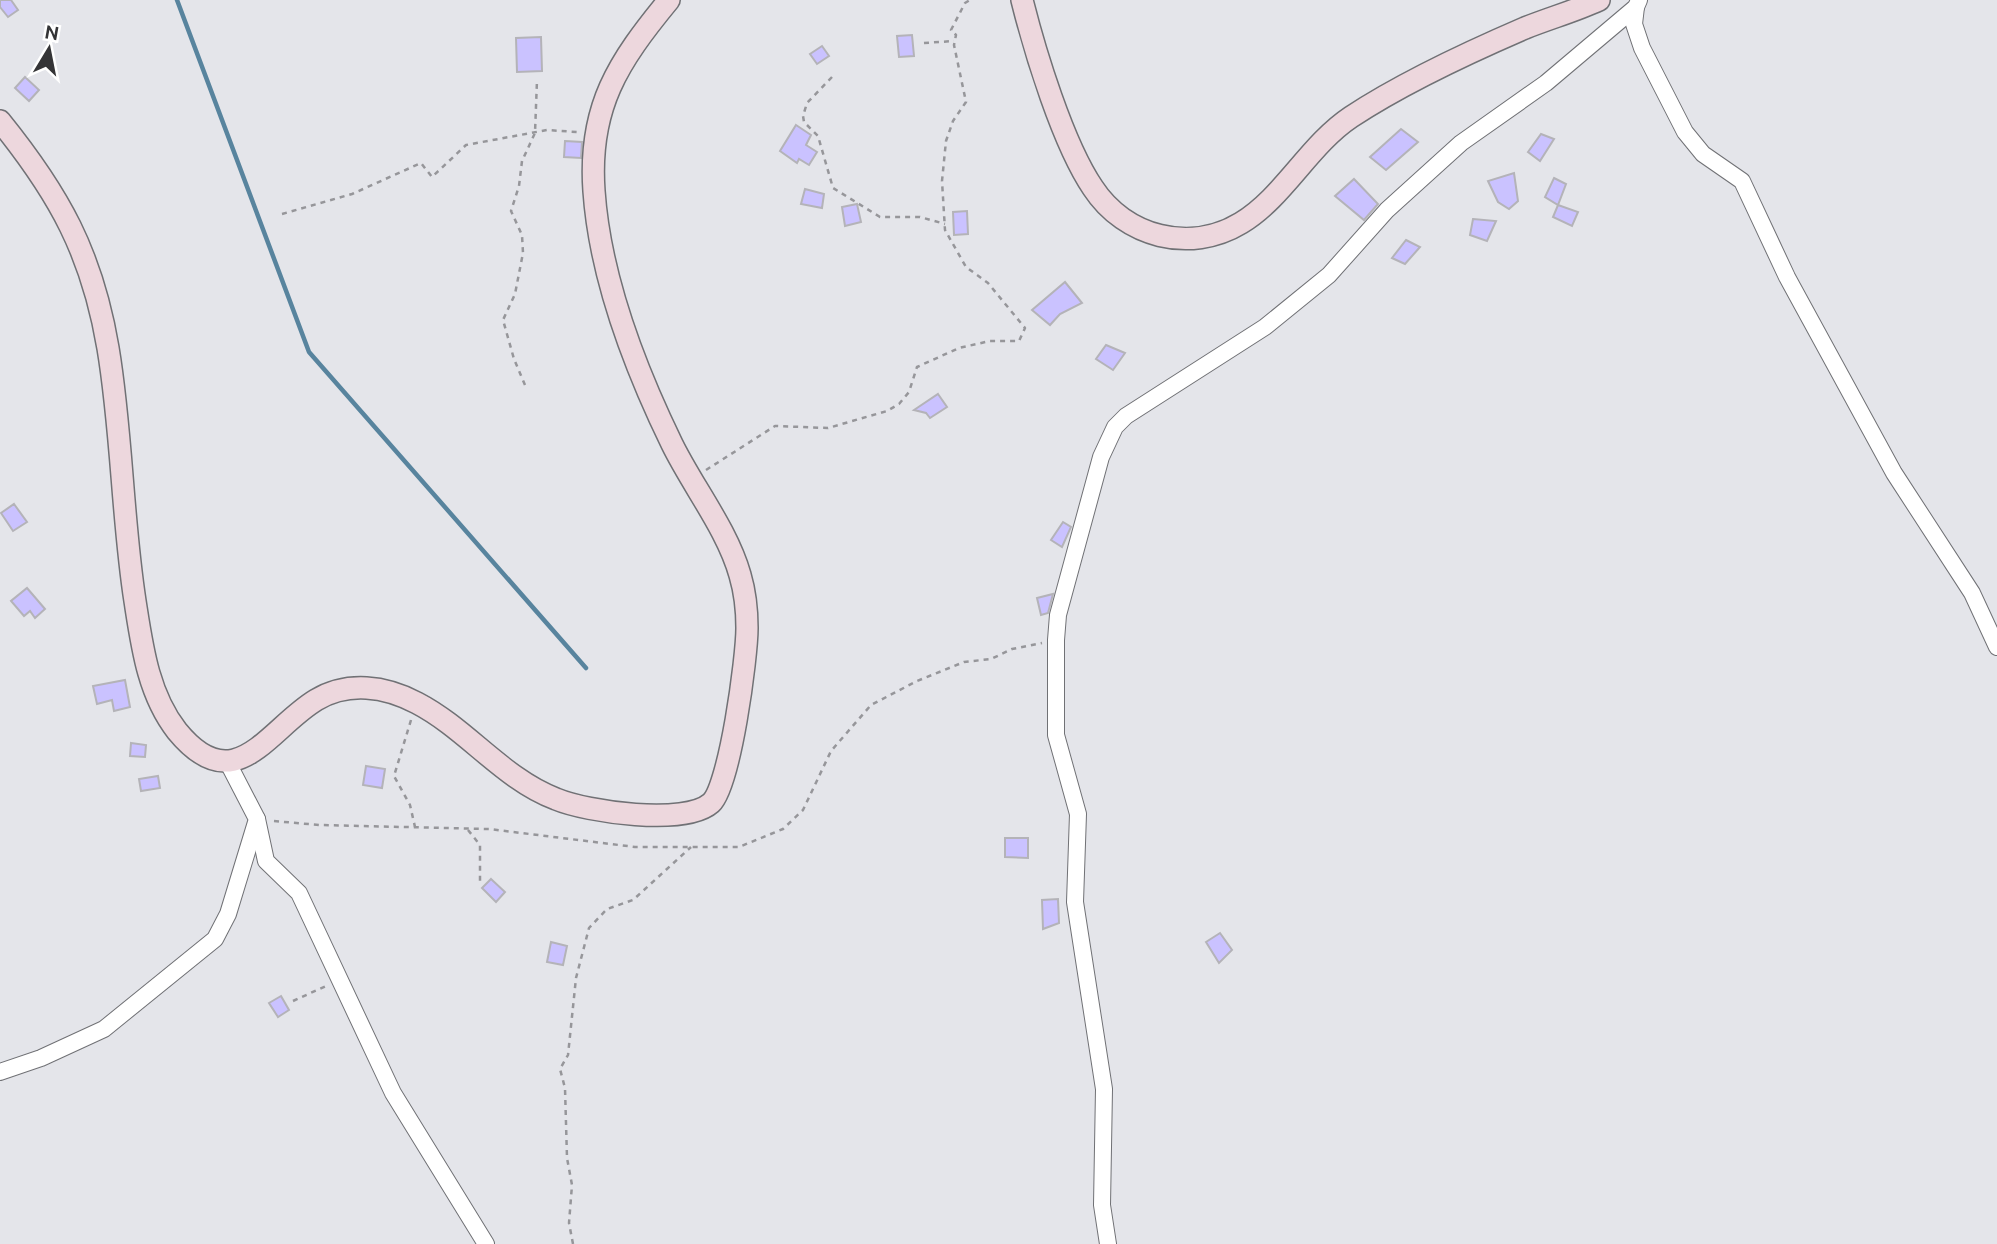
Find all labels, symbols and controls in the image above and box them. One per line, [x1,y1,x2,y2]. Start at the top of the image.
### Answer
north arrow [14,14,84,84]
text: N [43,20,61,44]

